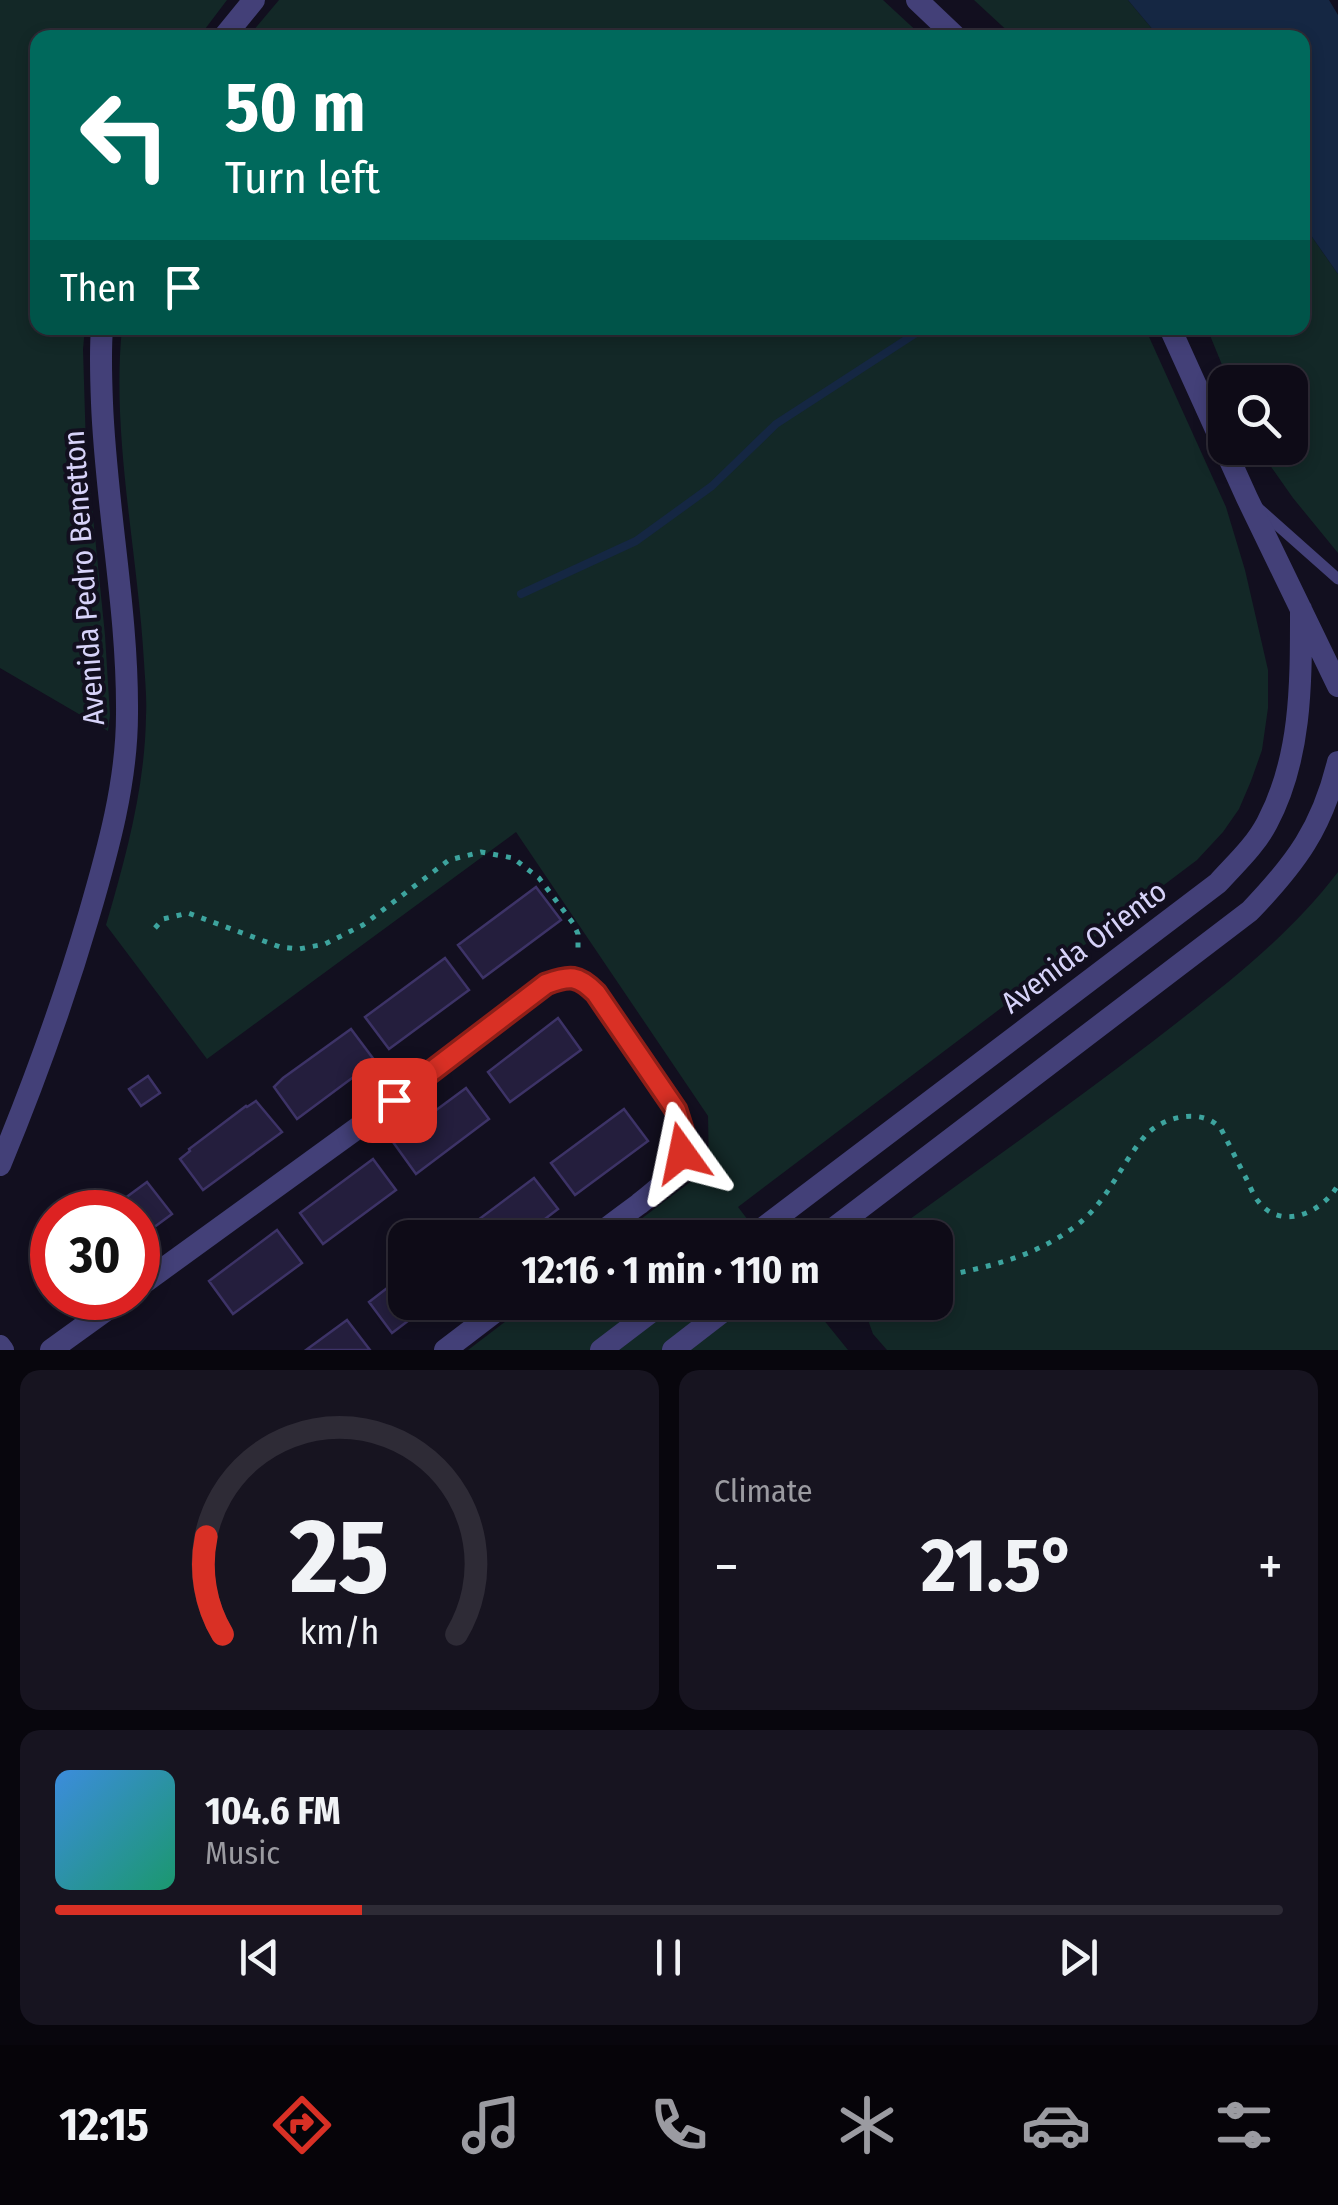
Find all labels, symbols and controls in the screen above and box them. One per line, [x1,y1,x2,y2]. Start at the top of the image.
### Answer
text: 50 m [225,66,366,150]
icon: left [60,70,190,200]
text: Turn left [225,151,380,205]
icon: arrive [156,260,211,315]
text: Then [60,265,136,311]
map controls [1208,365,1308,465]
button: search [1208,365,1308,465]
street label: Avenida Pedro Benetton [56,429,112,727]
street label: Avenida Oriento [994,873,1174,1021]
pin [352,1058,437,1143]
icon: arrive [367,1073,422,1128]
position arrow [630,1101,734,1205]
speed limit sign: 30 [30,1190,160,1320]
text: 12:16 · 1 min · 110 m [522,1247,819,1293]
text: Climate [714,1472,813,1510]
text: 25 [289,1495,389,1620]
text: 21.5° [921,1521,1076,1611]
text: − [714,1534,739,1600]
text: + [1258,1534,1283,1600]
text: km/h [300,1611,379,1653]
text: 104.6 FM [205,1788,341,1834]
text: Music [205,1834,280,1872]
icon: previous [232,1930,287,1985]
icon: pause [641,1930,696,1985]
icon: next [1051,1930,1106,1985]
icon: directions [267,2090,337,2160]
icon: music [456,2090,526,2160]
icon: phone [644,2090,714,2160]
icon: climate [832,2090,902,2160]
icon: car [1021,2090,1091,2160]
icon: filters [1209,2090,1279,2160]
text: 12:15 [59,2098,149,2152]

